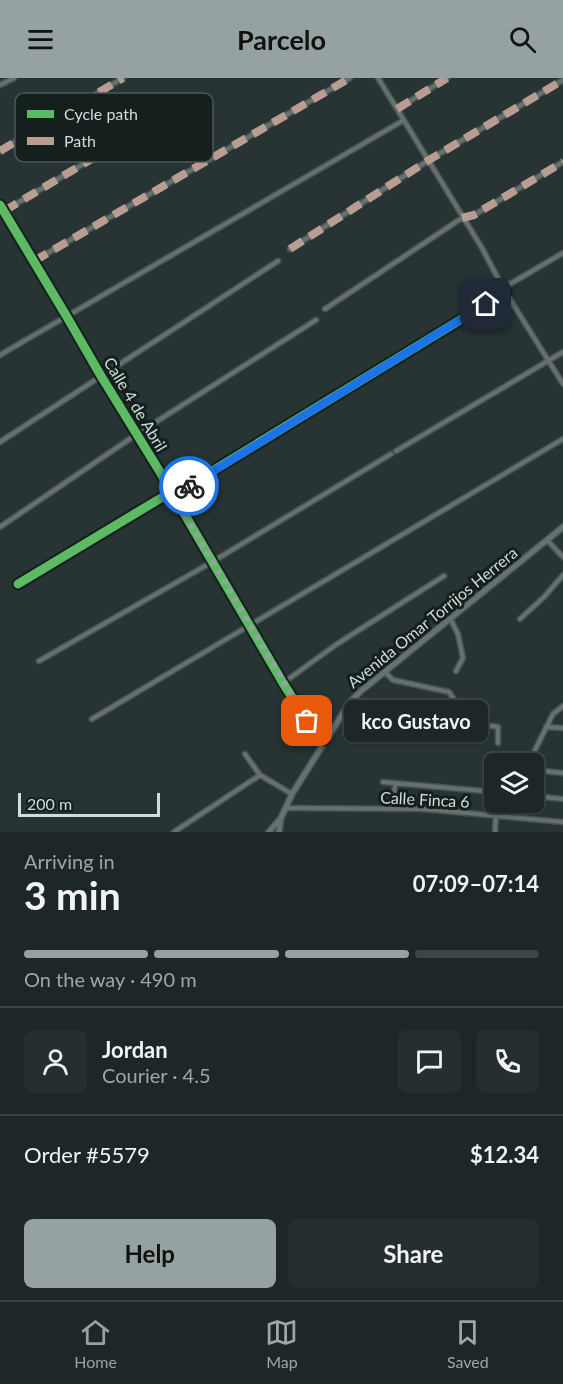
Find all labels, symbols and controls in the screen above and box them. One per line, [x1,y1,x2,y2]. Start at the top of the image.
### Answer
icon: menu [24,23,57,56]
text: Parcelo [237,23,326,56]
icon: search [506,23,539,56]
legend [15,93,213,162]
text: Cycle path [64,104,138,123]
text: Path [64,131,96,150]
pin [460,278,511,329]
icon: home [469,287,502,320]
street label: Calle 4 de Abril [100,354,172,454]
courier [159,456,219,516]
icon: bike [173,470,206,503]
street label: Avenida Omar Torrijos Herrera [343,543,521,691]
pin [281,695,332,746]
callout: kco Gustavo [343,700,487,742]
icon: bag [290,704,323,737]
text: kco Gustavo [361,709,471,733]
map controls [484,753,544,813]
button: layers [484,753,544,813]
street label: Calle Finca 6 [380,787,470,811]
scale bar [18,790,160,818]
text: 200 m [27,794,72,813]
text: Arriving in [24,849,115,873]
text: 07:09–07:14 [413,870,539,897]
text: 3 min [24,872,121,918]
text: On the way · 490 m [24,967,197,991]
button: person [24,1030,87,1093]
button: chat [398,1030,461,1093]
button: phone [476,1030,539,1093]
text: Jordan [102,1036,168,1063]
text: Courier · 4.5 [102,1063,211,1087]
text: Order #5579 [24,1141,150,1168]
text: $12.34 [470,1141,539,1168]
button: Help [24,1219,276,1288]
button: Share [288,1219,539,1288]
tab: Home [74,1316,117,1371]
tab: Map [265,1316,298,1371]
tab: Saved [447,1316,489,1371]

